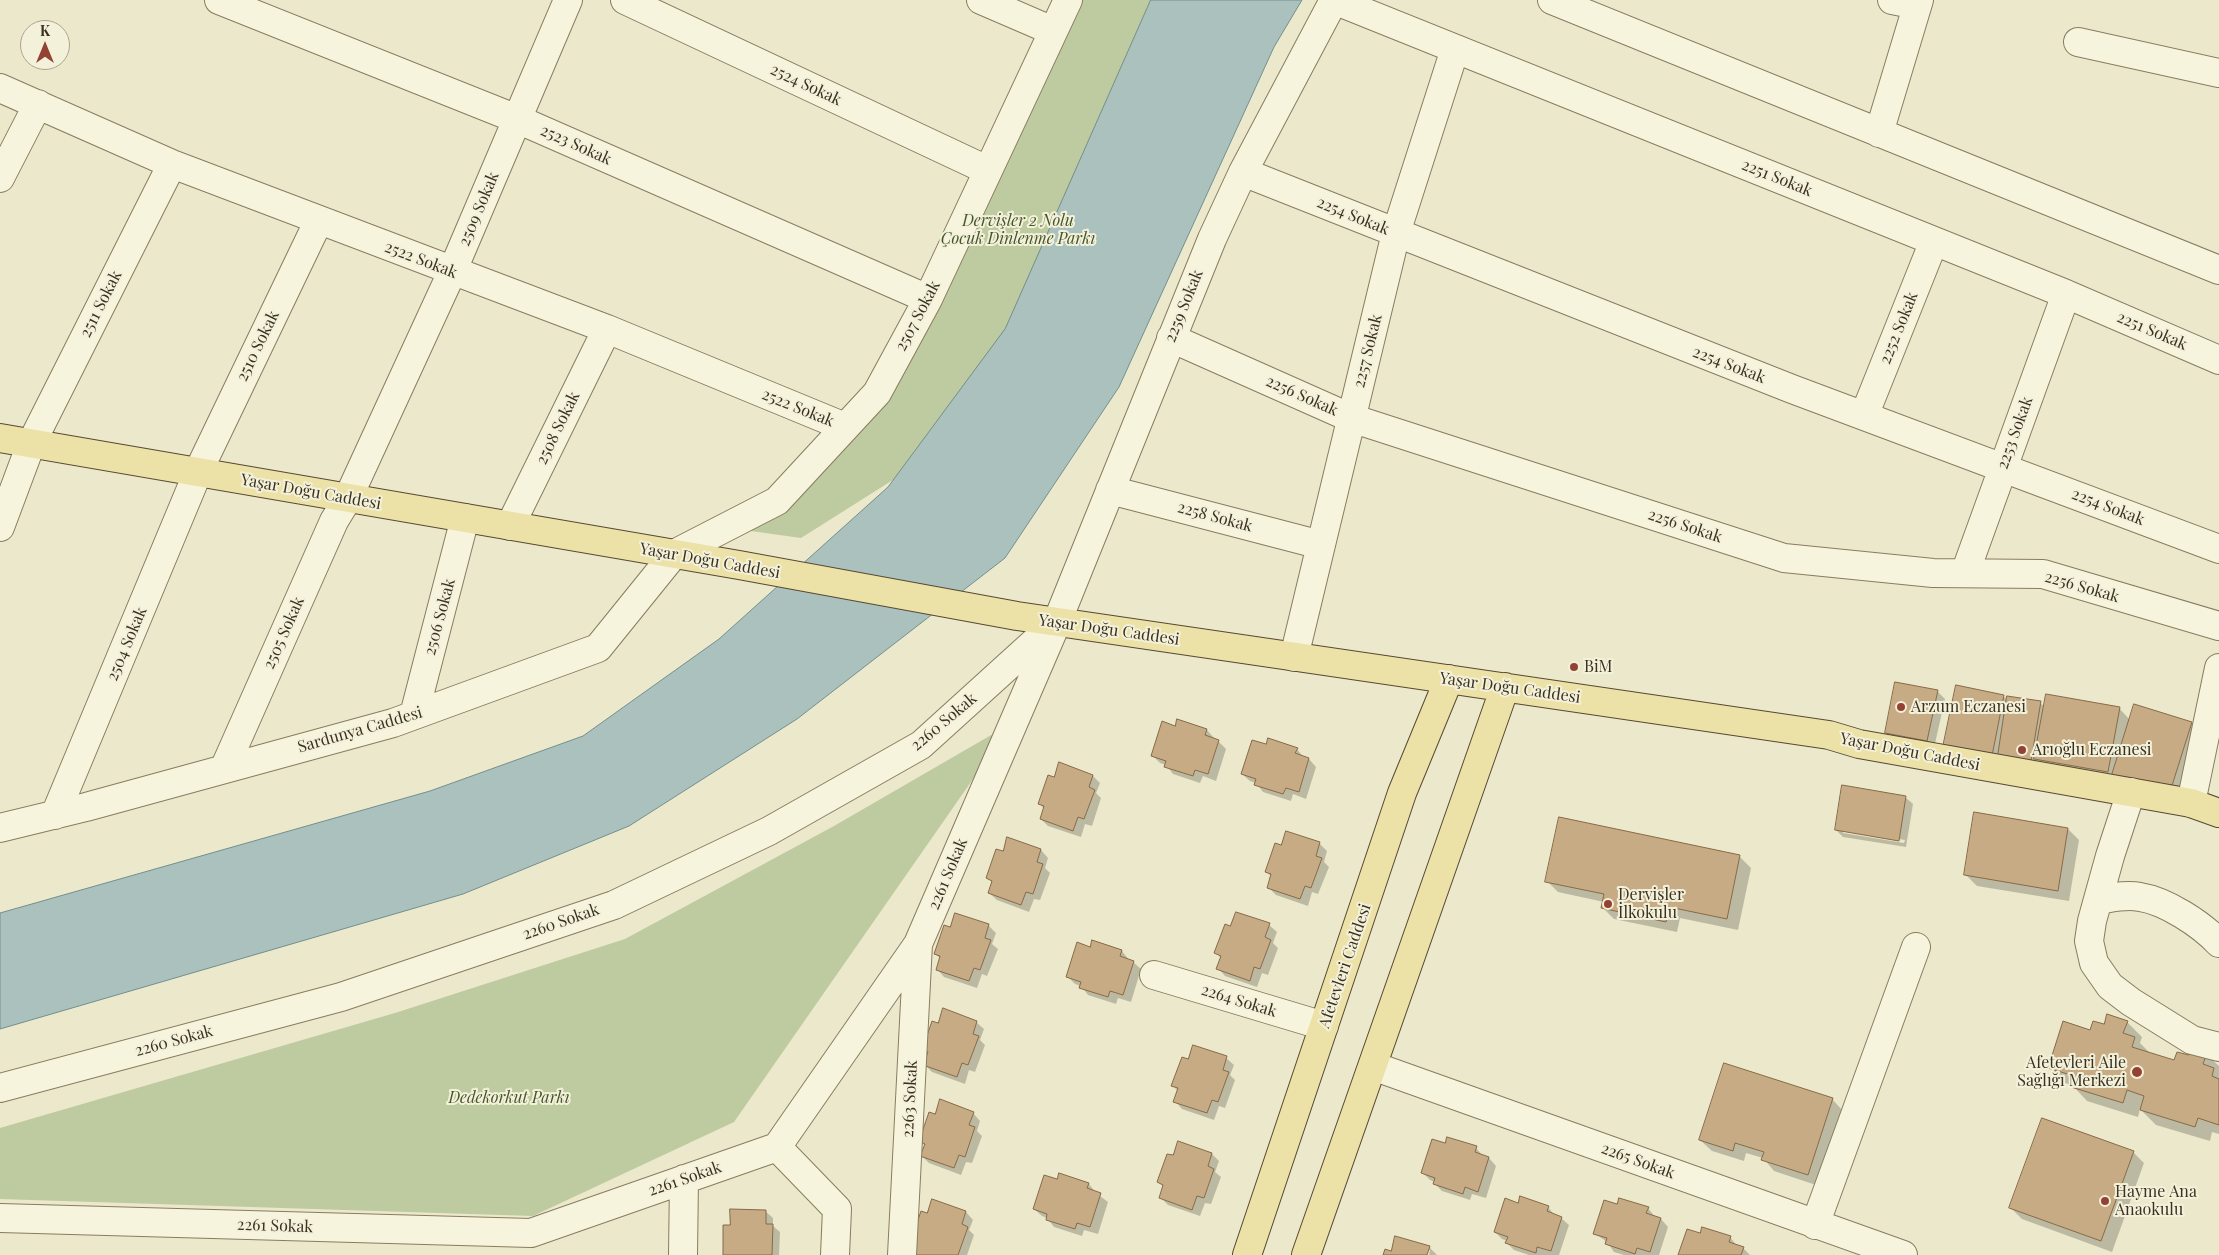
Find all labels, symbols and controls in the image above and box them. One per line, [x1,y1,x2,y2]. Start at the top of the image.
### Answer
north arrow [20,20,70,70]
text: K [40,21,50,40]
street label: 2524 Sokak [767,60,845,110]
street label: 2523 Sokak [537,121,615,169]
street label: 2251 Sokak [1739,155,1815,201]
street label: 2509 Sokak [455,169,503,249]
street label: 2254 Sokak [1314,193,1392,239]
park label: Dervişler 2 Nolu Çocuk Dinlenme Parkı [941,211,1095,249]
street label: 2522 Sokak [382,237,460,283]
street label: 2511 Sokak [76,267,126,341]
street label: 2259 Sokak [1161,267,1207,345]
street label: 2507 Sokak [891,277,945,355]
street label: 2252 Sokak [1876,289,1922,367]
street label: 2510 Sokak [233,307,283,385]
street label: 2251 Sokak [2114,308,2190,354]
street label: 2257 Sokak [1350,312,1386,390]
street label: 2254 Sokak [1690,342,1768,388]
street label: 2256 Sokak [1263,372,1341,420]
street label: 2522 Sokak [759,385,837,431]
street label: 2508 Sokak [532,388,584,468]
street label: 2253 Sokak [1993,394,2037,472]
street label: Yaşar Doğu Caddesi [239,470,383,514]
street label: 2254 Sokak [2069,484,2147,530]
street label: 2258 Sokak [1175,498,1255,536]
street label: 2256 Sokak [1645,505,1725,547]
street label: Yaşar Doğu Caddesi [638,539,782,583]
street label: 2256 Sokak [2042,567,2122,607]
street label: 2506 Sokak [421,576,459,658]
street label: 2505 Sokak [260,594,308,672]
street label: 2504 Sokak [103,604,151,684]
street label: Yaşar Doğu Caddesi [1037,611,1181,649]
place label: BiM [1584,657,1613,677]
marker: BiM [1568,661,1580,673]
street label: Yaşar Doğu Caddesi [1438,669,1582,707]
street label: 2260 Sokak [907,689,981,755]
place label: Arzum Eczanesi [1911,697,2026,717]
marker: Arzum Eczanesi [1895,701,1907,713]
street label: Sardunya Caddesi [295,703,425,757]
street label: Yaşar Doğu Caddesi [1838,729,1982,775]
place label: Arıoğlu Eczanesi [2032,740,2152,760]
marker: Arıoğlu Eczanesi [2016,744,2028,756]
street label: 2261 Sokak [924,835,972,913]
place label: Dervişler İlkokulu [1618,885,1684,923]
marker: Dervişler İlkokulu [1602,898,1614,910]
street label: 2260 Sokak [520,900,602,944]
street label: Afetevleri Caddesi [1315,901,1375,1031]
street label: 2264 Sokak [1199,980,1279,1022]
street label: 2260 Sokak [133,1021,215,1061]
place label: Afetevleri Aile Sağlığı Merkezi [2017,1053,2126,1091]
street label: 2263 Sokak [898,1060,922,1138]
marker: Afetevleri Aile Sağlığı Merkezi [2130,1065,2144,1079]
park label: Dedekorkut Parkı [448,1088,570,1108]
street label: 2265 Sokak [1599,1139,1677,1183]
street label: 2261 Sokak [646,1158,724,1200]
place label: Hayme Ana Anaokulu [2115,1182,2197,1220]
marker: Hayme Ana Anaokulu [2099,1195,2111,1207]
street label: 2261 Sokak [237,1215,313,1237]

